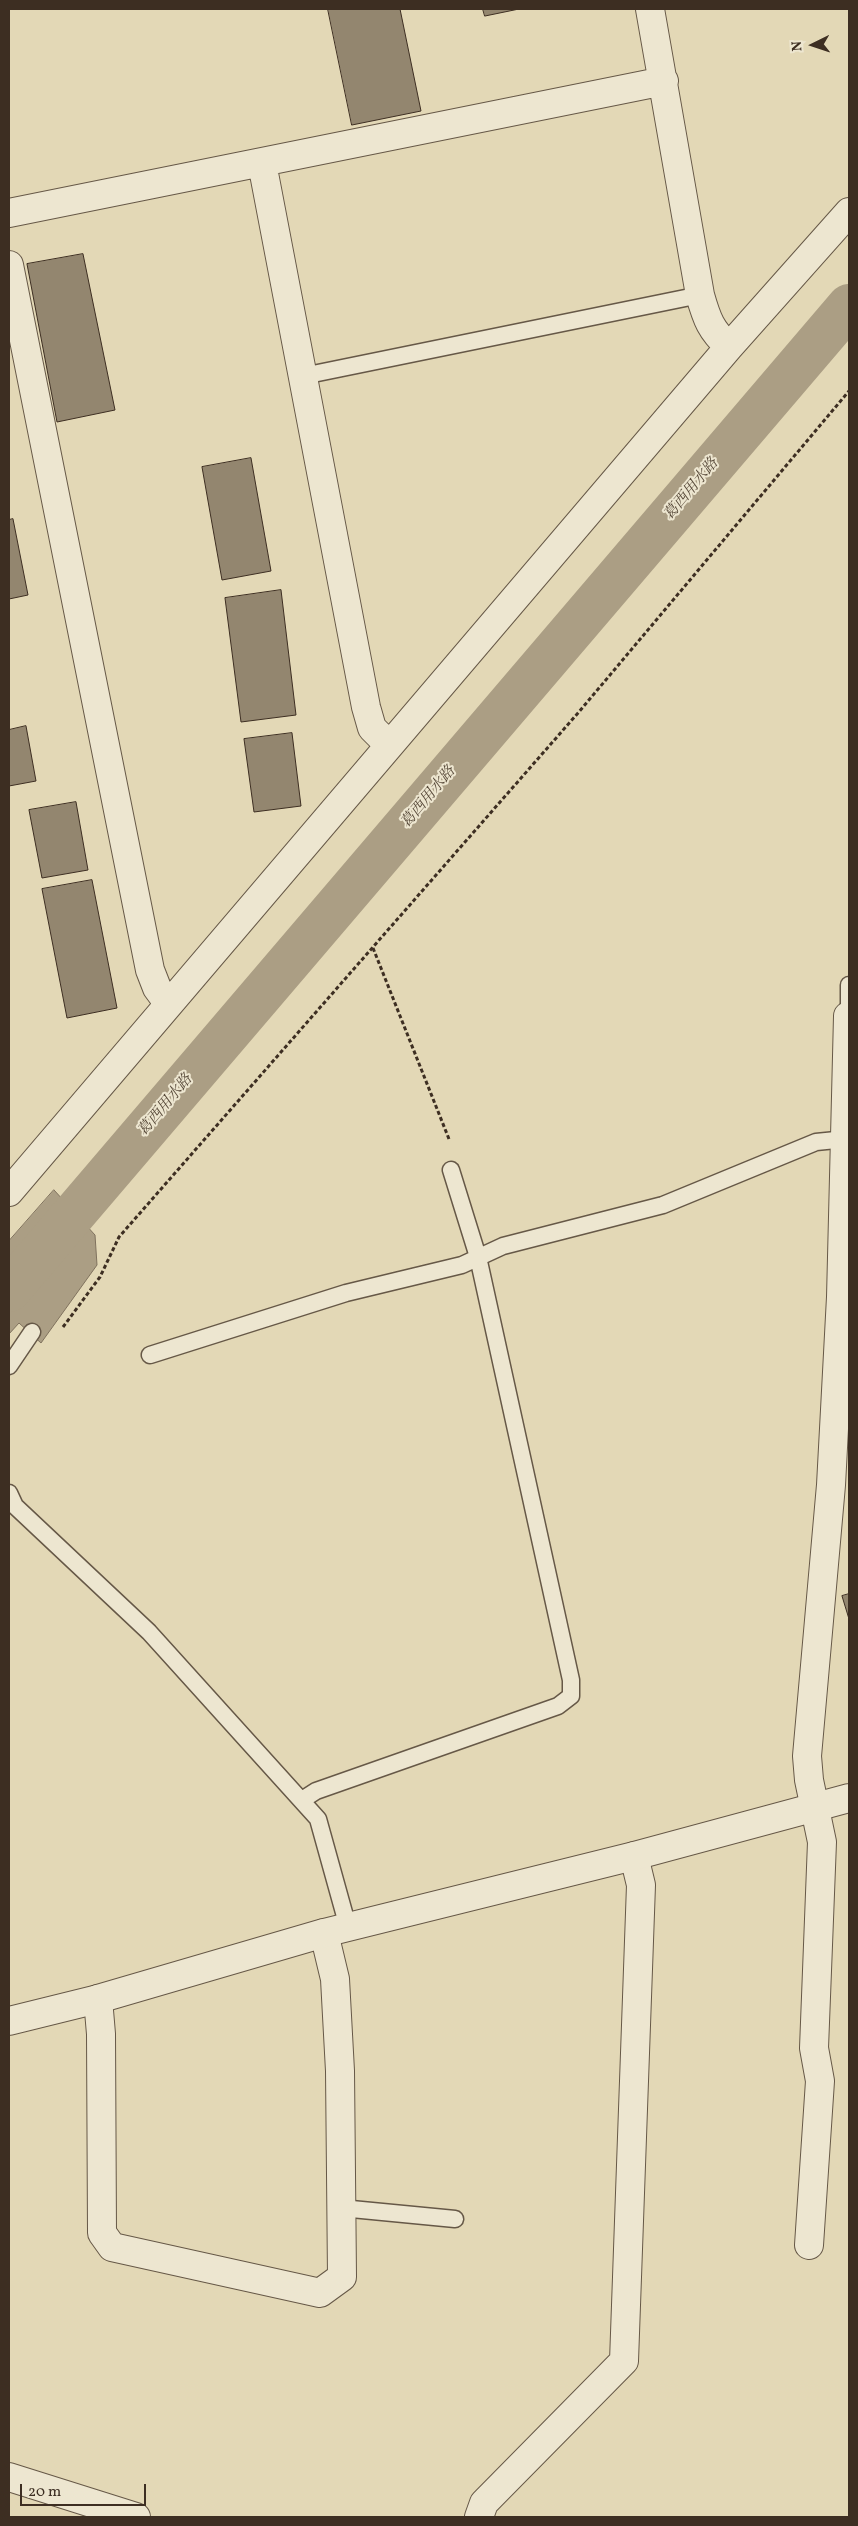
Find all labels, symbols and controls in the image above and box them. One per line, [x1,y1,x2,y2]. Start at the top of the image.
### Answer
north arrow [788,20,838,70]
text: N [788,40,807,52]
water label: 葛西用水路 [661,455,723,525]
water label: 葛西用水路 [398,763,460,833]
water label: 葛西用水路 [135,1071,197,1141]
scale bar [22,2474,149,2506]
text: 20 m [28,2482,61,2503]

